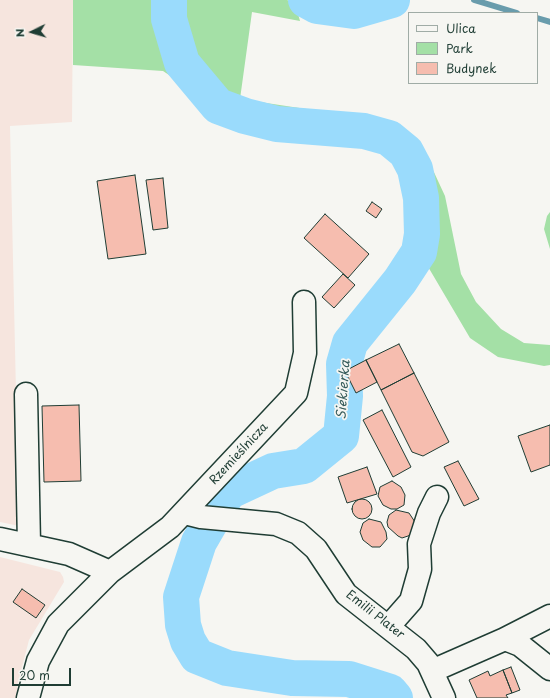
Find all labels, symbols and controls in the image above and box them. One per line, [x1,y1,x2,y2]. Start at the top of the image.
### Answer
north arrow [12,12,52,52]
legend [408,12,538,84]
text: Ulica [446,19,476,37]
text: N [11,28,28,38]
text: Park [446,39,473,57]
text: Budynek [446,59,496,77]
water label: Siekierka [334,360,354,420]
street label: Rzemieślnicza [207,420,271,488]
street label: Emilii Plater [343,588,407,642]
scale bar [14,660,73,686]
text: 20 m [19,666,50,684]

